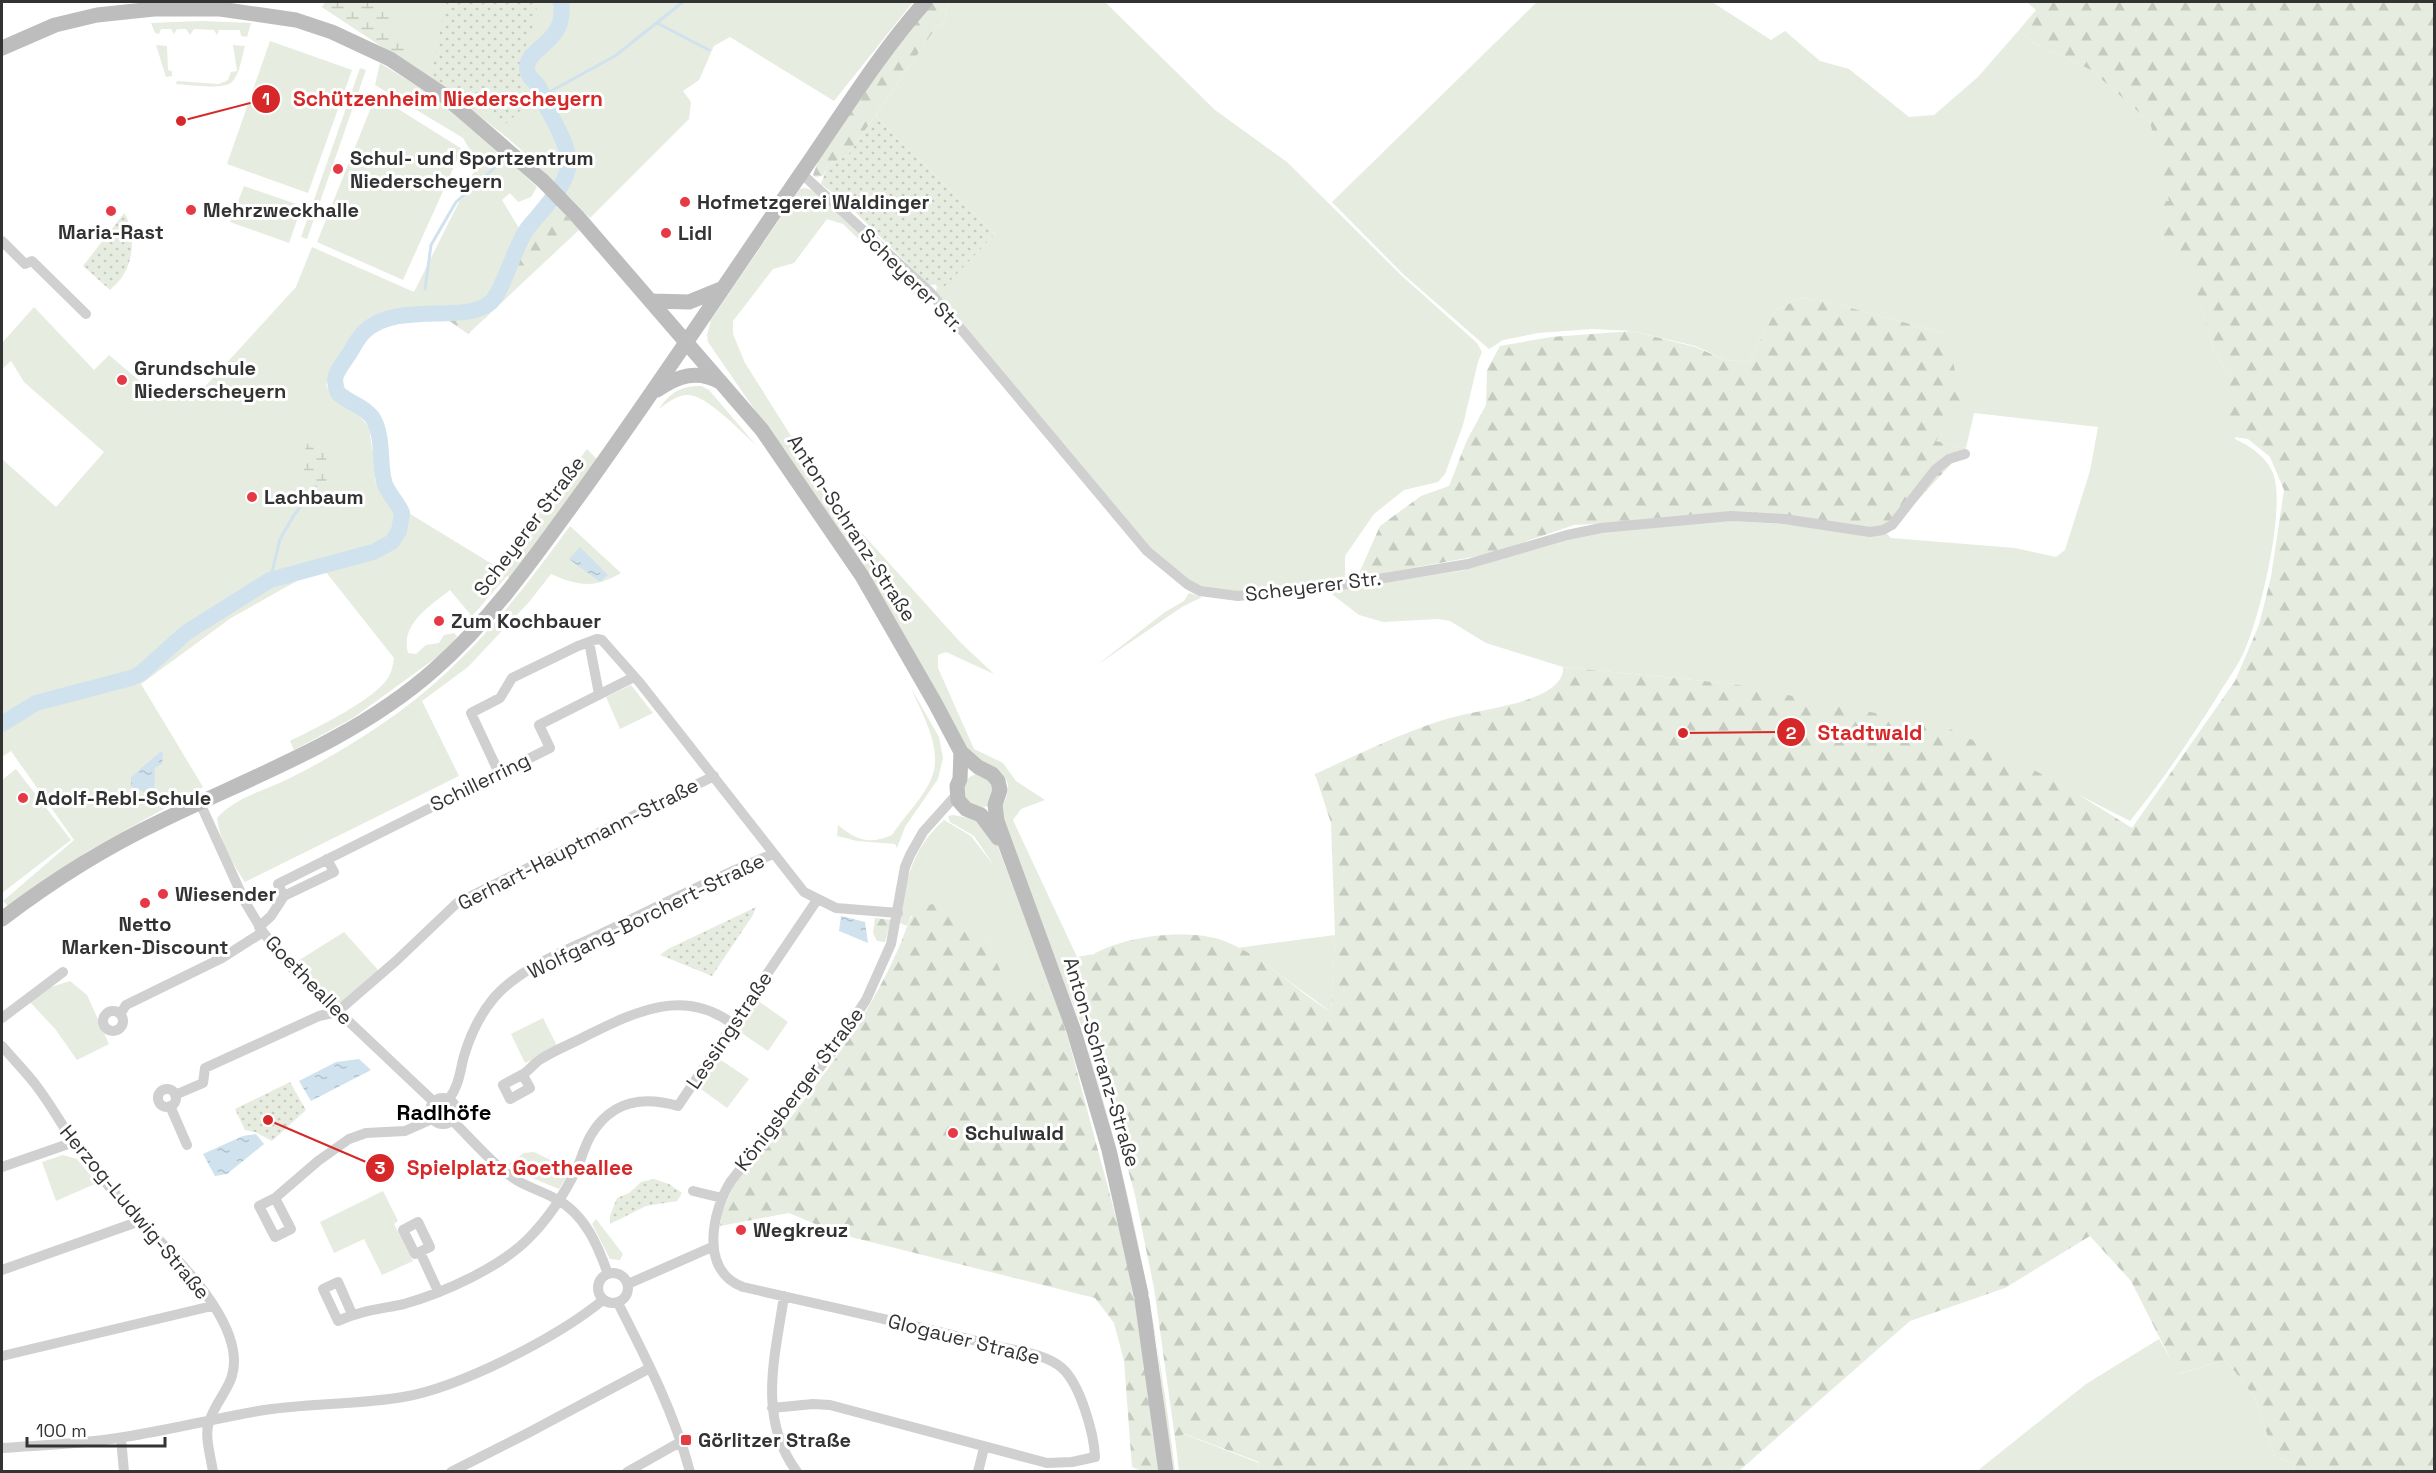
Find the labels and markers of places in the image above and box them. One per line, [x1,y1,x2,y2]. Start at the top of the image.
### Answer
callout: Schützenheim Niederscheyern [251,79,615,118]
place label: Schul- und Sportzentrum Niederscheyern [350,145,594,194]
marker: Schul- und Sportzentrum Niederscheyern [331,162,345,176]
place label: Hofmetzgerei Waldinger [697,189,929,215]
marker: Hofmetzgerei Waldinger [678,195,692,209]
place label: Mehrzweckhalle [203,197,359,223]
marker: Mehrzweckhalle [184,203,198,217]
marker: Maria-Rast [104,204,118,218]
place label: Maria-Rast [58,219,164,245]
place label: Lidl [678,220,712,246]
marker: Lidl [659,226,673,240]
place label: Grundschule Niederscheyern [134,355,286,404]
marker: Grundschule Niederscheyern [115,373,129,387]
place label: Lachbaum [264,484,364,510]
marker: Lachbaum [245,490,259,504]
place label: Zum Kochbauer [451,608,601,634]
marker: Zum Kochbauer [432,614,446,628]
callout: Stadtwald [1776,713,1934,752]
place label: Adolf-Rebl-Schule [35,785,211,811]
marker: Adolf-Rebl-Schule [16,791,30,805]
place label: Wiesender [175,881,276,907]
marker: Wiesender [156,887,170,901]
marker: Netto Marken-Discount [138,896,152,910]
place label: Netto Marken-Discount [62,911,228,960]
place label: Schulwald [965,1120,1064,1146]
marker: Schulwald [946,1126,960,1140]
callout: Spielplatz Goetheallee [365,1148,645,1187]
place label: Wegkreuz [753,1217,848,1243]
marker: Wegkreuz [734,1223,748,1237]
place label: Görlitzer Straße [698,1427,851,1453]
marker: Görlitzer Straße [679,1433,693,1447]

